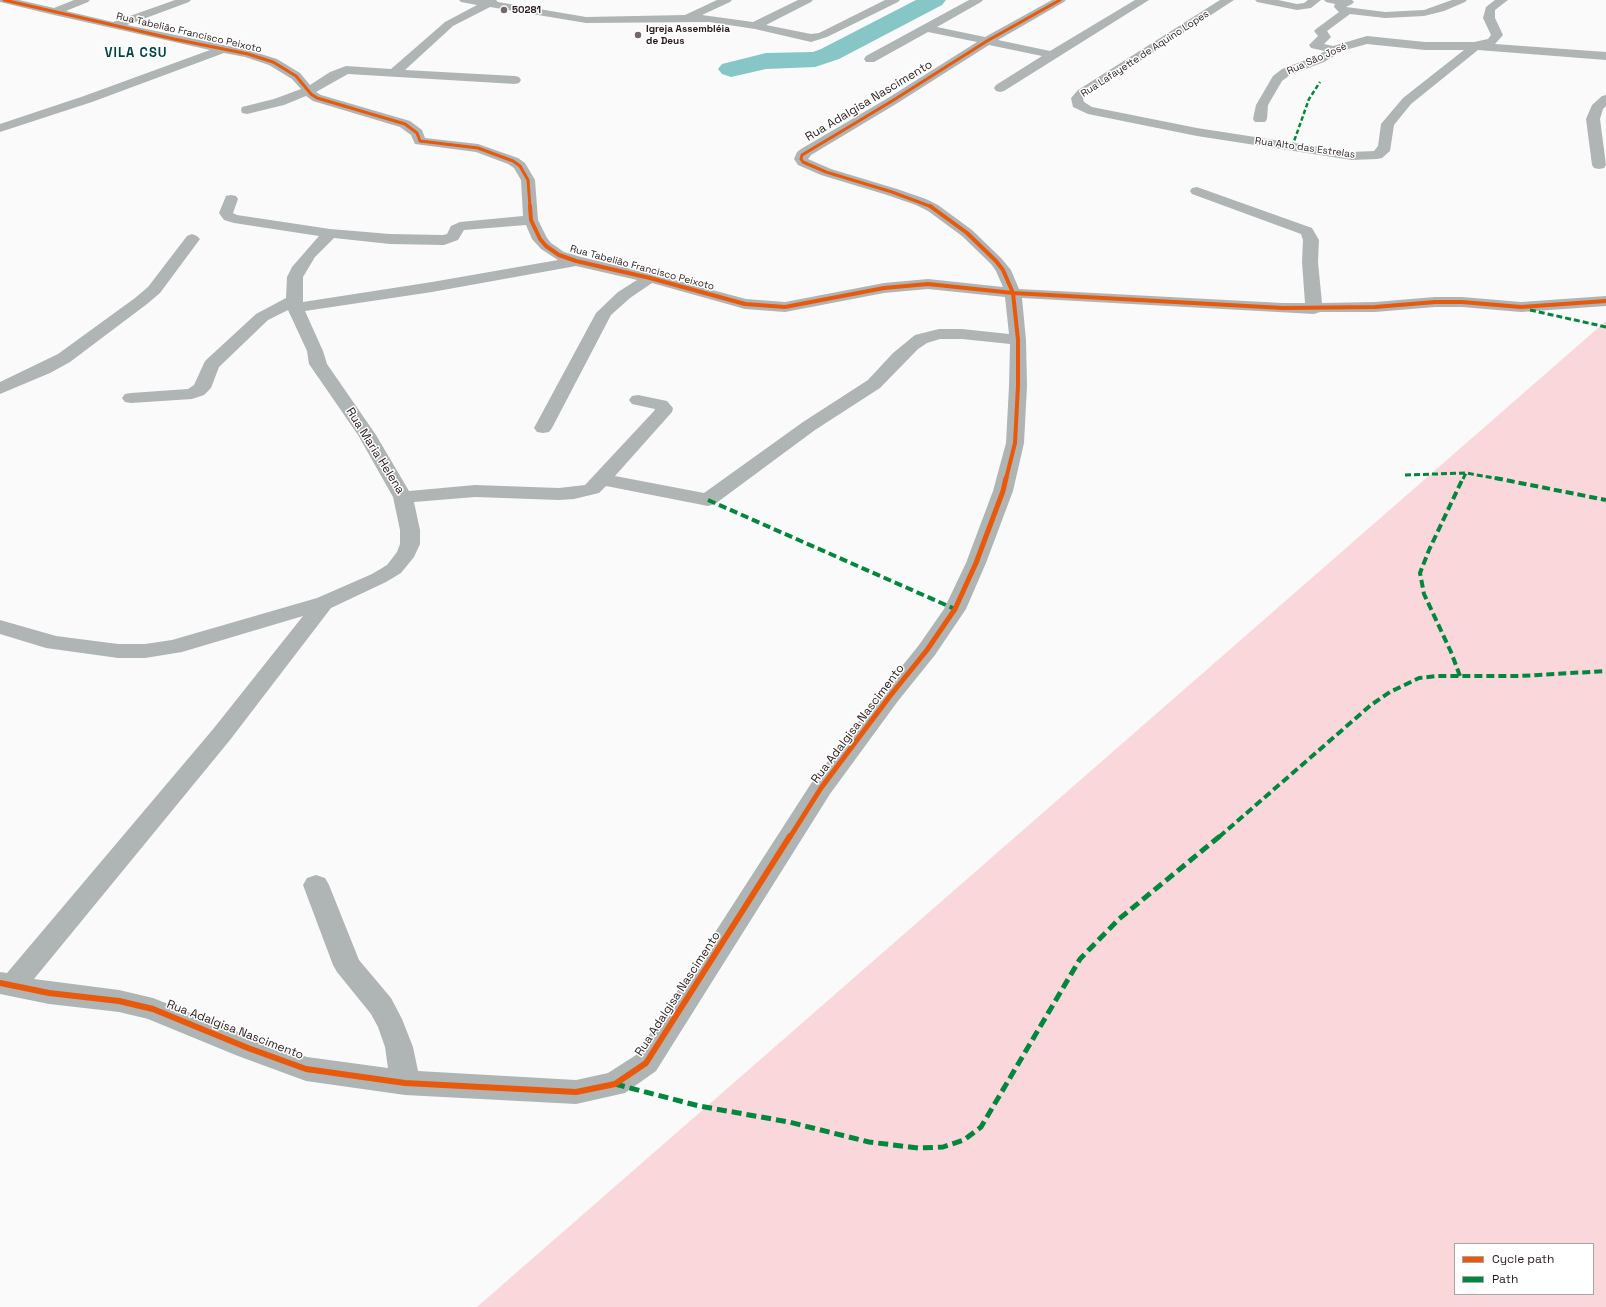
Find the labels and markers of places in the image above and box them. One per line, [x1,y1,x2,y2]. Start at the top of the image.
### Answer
place label: 50281 [512,4,541,16]
marker: 50281 [499,5,509,15]
place label: Igreja Assembléia de Deus [646,23,730,46]
marker: Igreja Assembléia de Deus [633,30,643,40]

